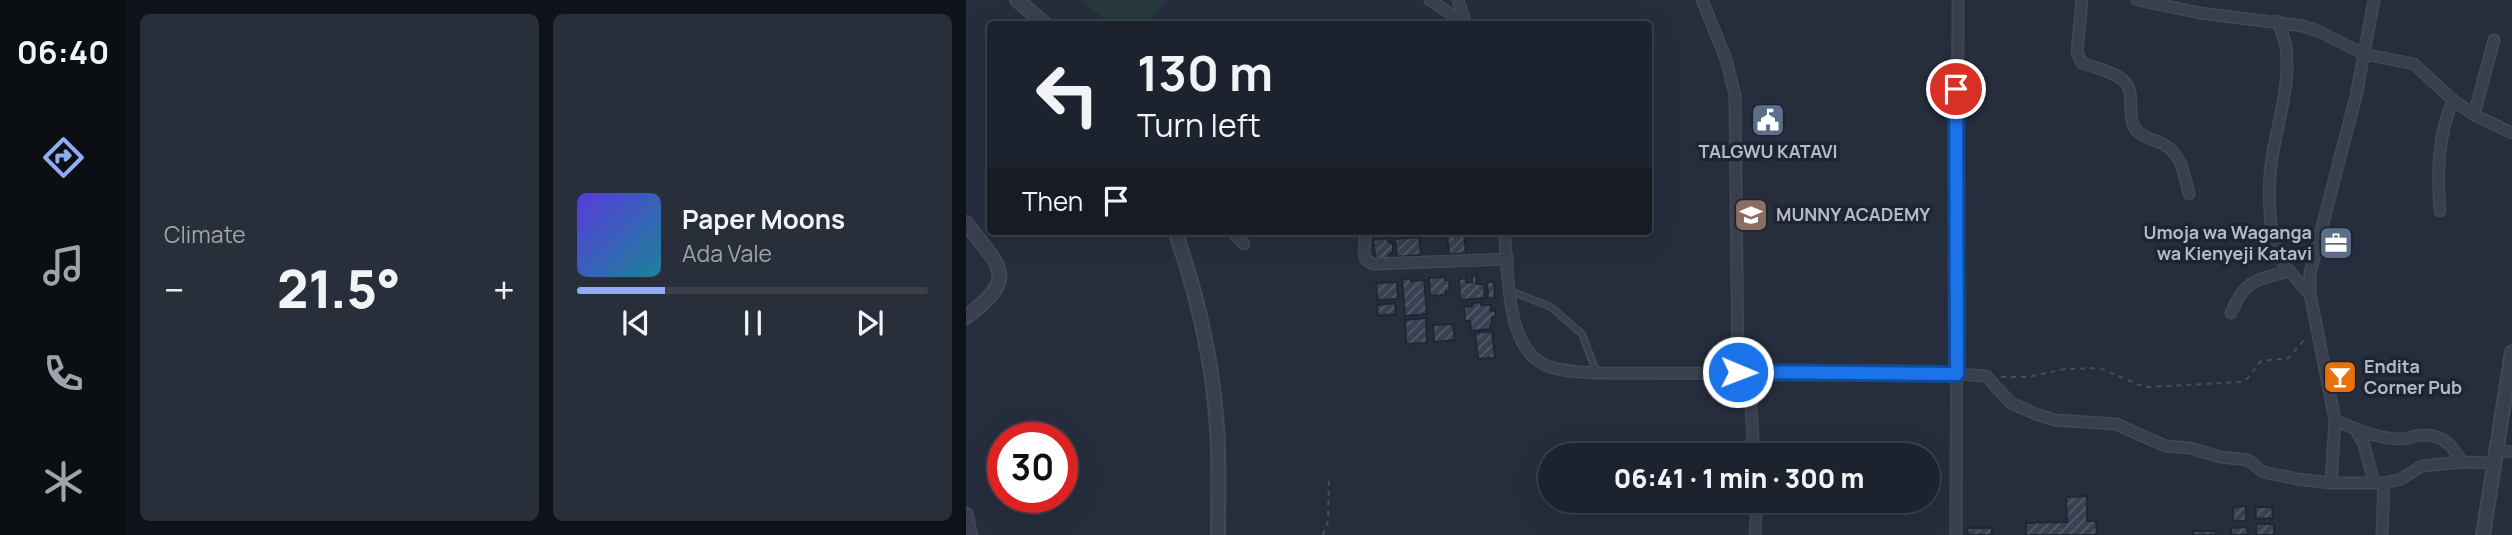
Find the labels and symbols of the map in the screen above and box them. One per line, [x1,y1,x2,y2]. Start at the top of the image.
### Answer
pin [1926,59,1986,119]
public building icon: TALGWU KATAVI [1749,101,1787,139]
place label: TALGWU KATAVI [1698,139,1838,163]
school or university icon: MUNNY ACADEMY [1732,196,1770,234]
place label: MUNNY ACADEMY [1776,202,1930,226]
place label: Umoja wa Waganga wa Kienyeji Katavi [2144,220,2312,265]
office icon: Umoja wa Waganga wa Kienyeji Katavi [2317,224,2355,262]
position arrow [1701,335,1775,409]
place label: Endita Corner Pub [2364,354,2462,399]
bar icon: Endita Corner Pub [2321,358,2359,396]
speed limit sign: 30 [987,422,1078,513]

